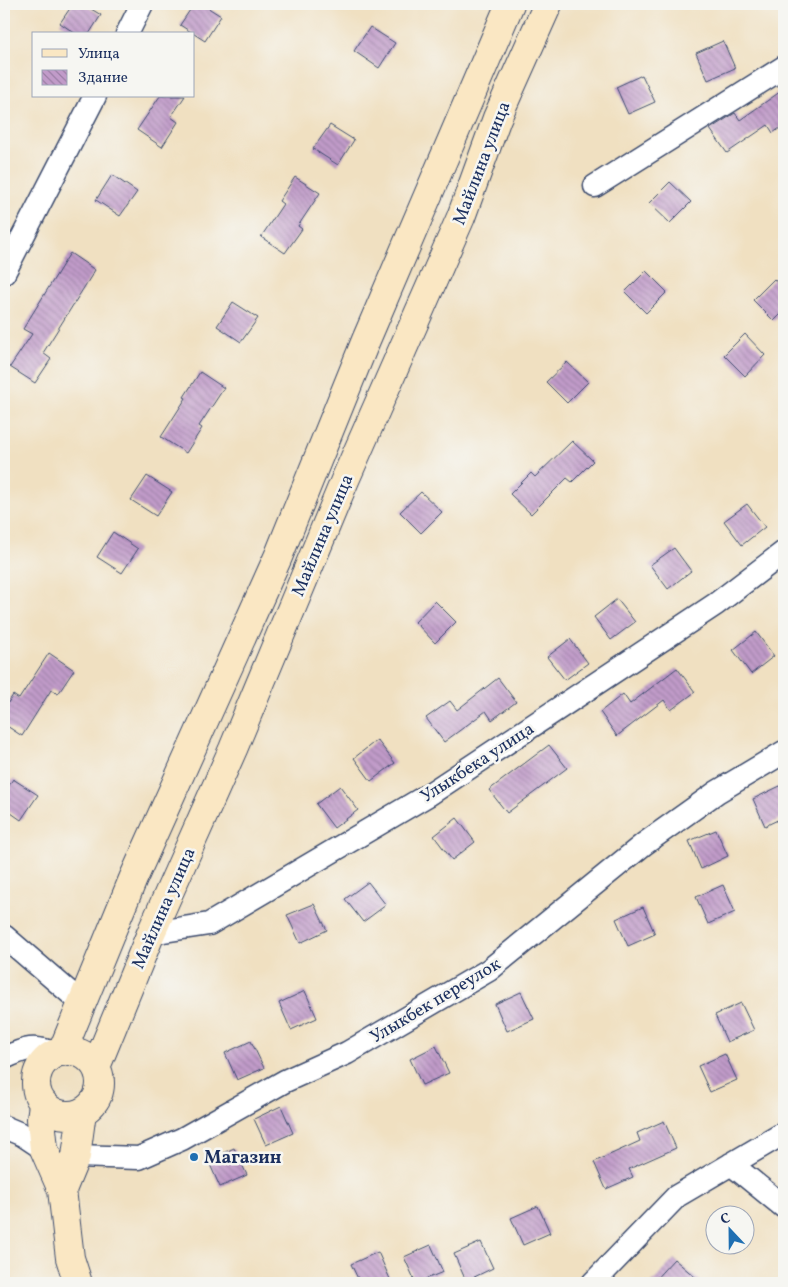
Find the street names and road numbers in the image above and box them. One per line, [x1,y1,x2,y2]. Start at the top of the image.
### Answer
street label: Майлина улица [447,98,517,229]
street label: Майлина улица [286,471,360,601]
street label: Улыкбека улица [416,717,540,809]
street label: Майлина улица [126,844,202,973]
street label: Улыкбек переулок [366,952,506,1050]

